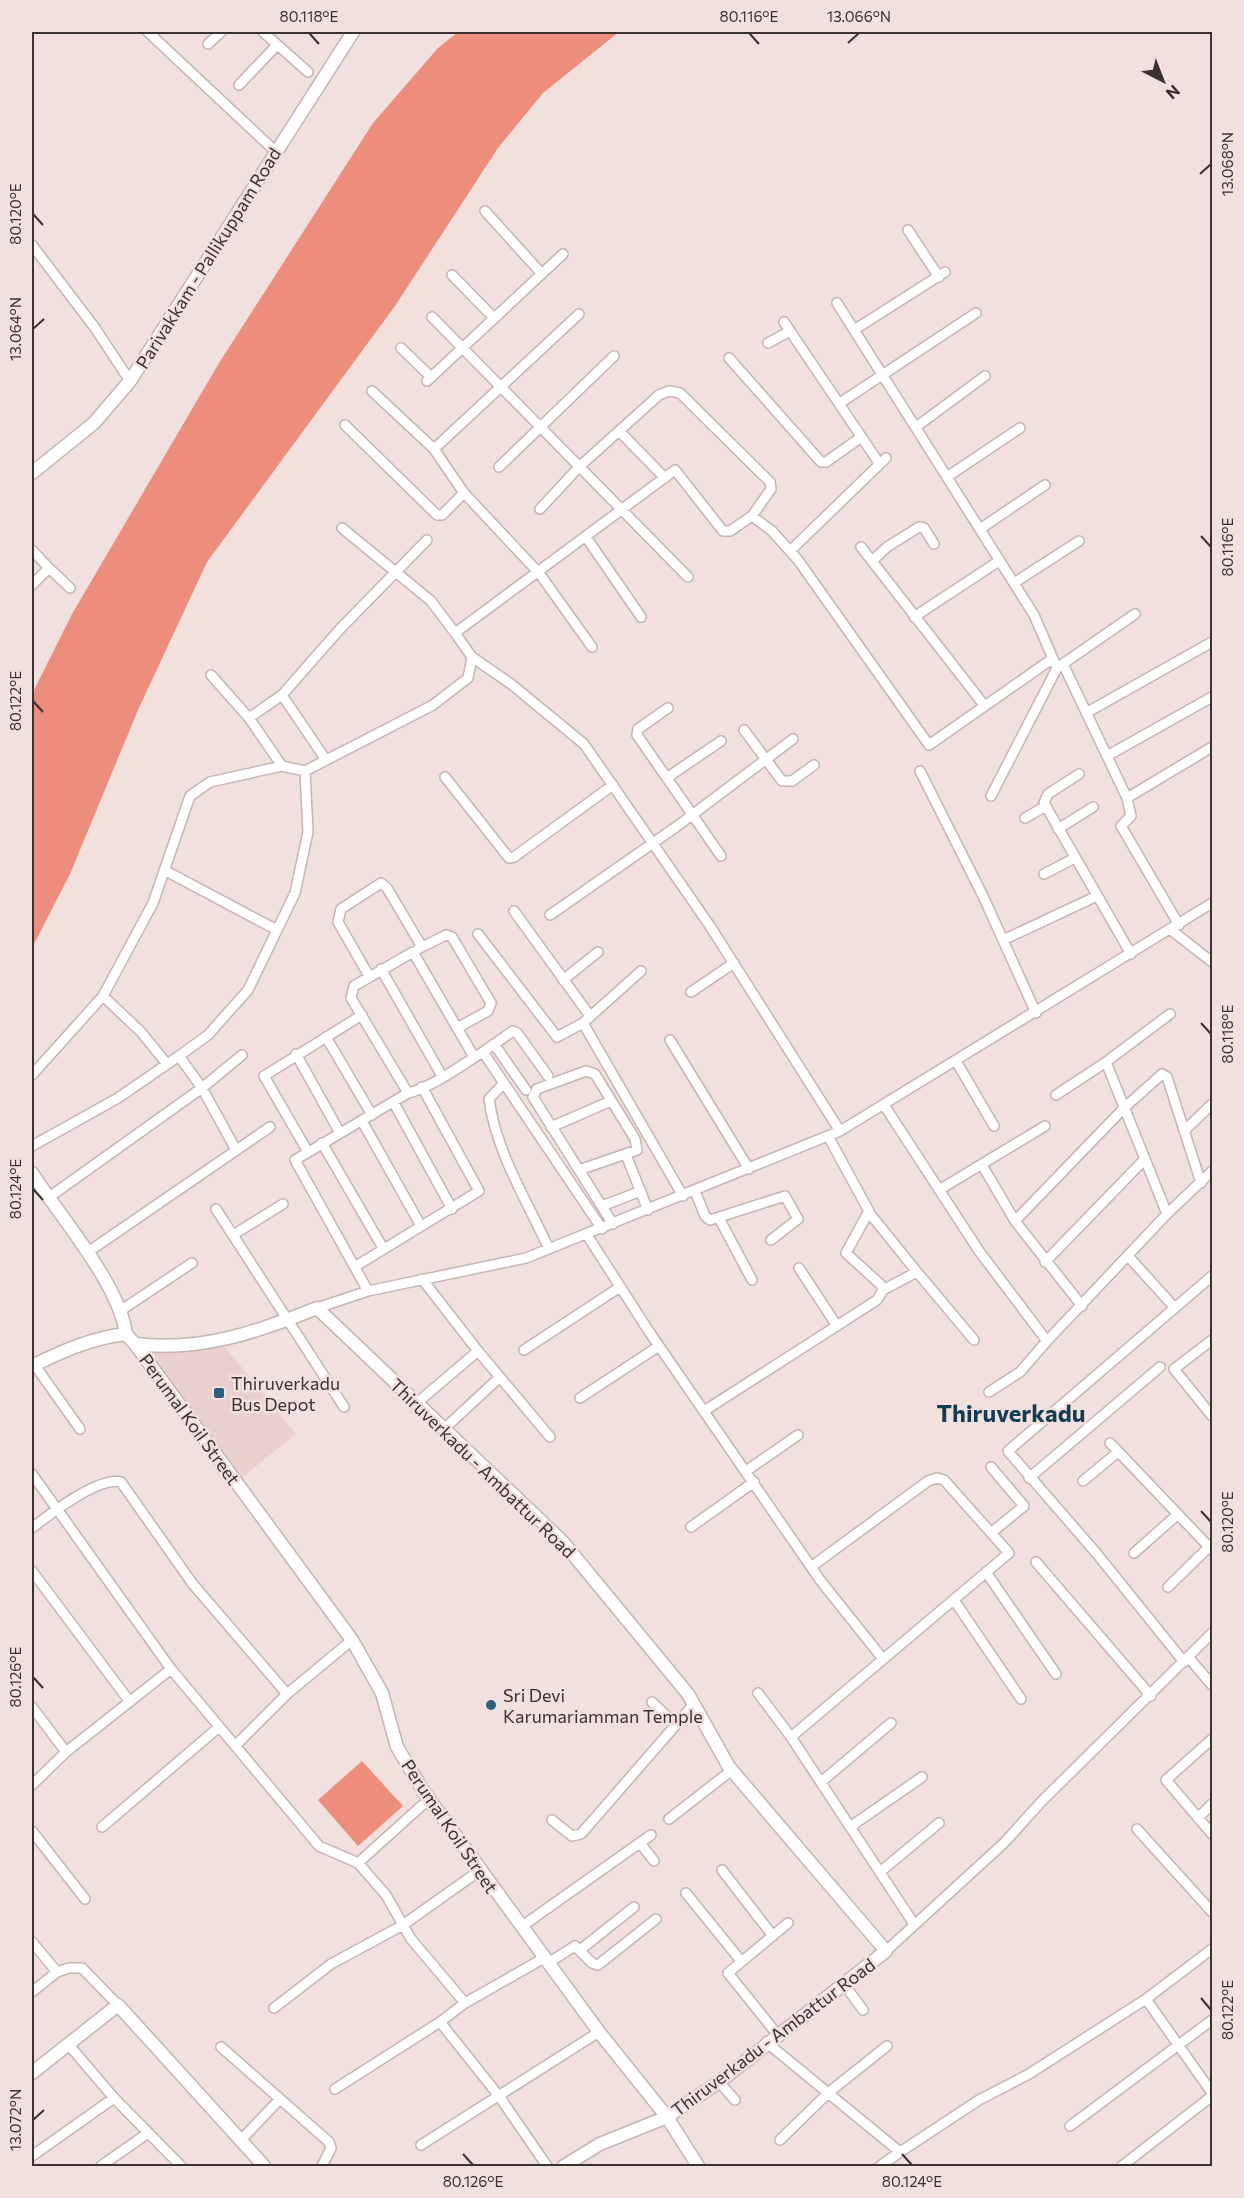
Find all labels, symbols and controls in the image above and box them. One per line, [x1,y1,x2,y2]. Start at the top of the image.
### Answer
text: 80.118°E [280,7,339,25]
text: 80.116°E [720,7,779,25]
text: 13.066°N [827,7,891,25]
north arrow [1133,51,1193,111]
text: N [1163,81,1184,104]
text: 13.068°N [1218,132,1236,196]
street label: Parivakkam - Pallikuppam Road [131,143,285,373]
text: 80.120°E [6,183,24,245]
text: 13.064°N [6,297,24,361]
text: 80.116°E [1218,517,1236,576]
text: 80.122°E [6,671,24,731]
text: 80.118°E [1218,1004,1236,1063]
text: 80.124°E [6,1159,24,1219]
street label: Perumal Koil Street [135,1349,245,1489]
place label: Thiruverkadu Bus Depot [231,1372,340,1415]
street label: Thiruverkadu - Ambattur Road [386,1374,580,1562]
marker: Thiruverkadu Bus Depot [212,1386,226,1400]
district label: Thiruverkadu [937,1398,1085,1427]
text: 80.120°E [1218,1491,1236,1553]
text: 80.126°E [6,1647,24,1707]
place label: Sri Devi Karumariamman Temple [503,1684,703,1727]
marker: Sri Devi Karumariamman Temple [484,1698,498,1712]
street label: Perumal Koil Street [397,1755,503,1897]
street label: Thiruverkadu - Ambattur Road [667,1953,879,2121]
text: 80.122°E [1218,1980,1236,2040]
text: 13.072°N [6,2089,24,2151]
text: 80.126°E [443,2172,503,2190]
text: 80.124°E [882,2172,942,2190]

